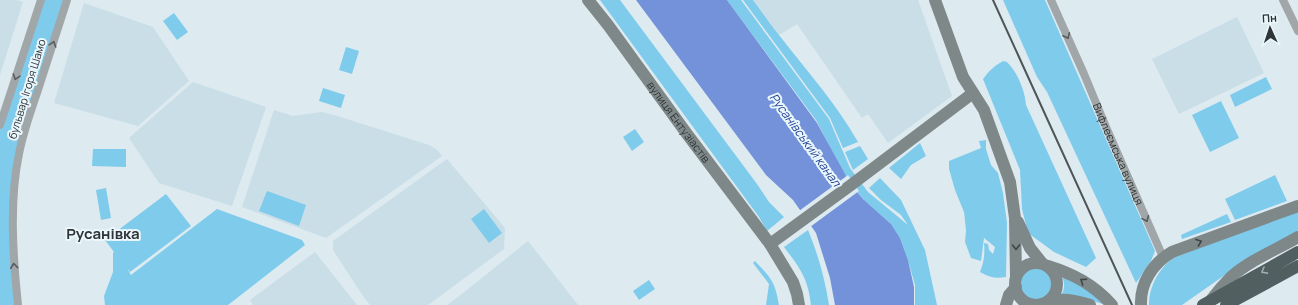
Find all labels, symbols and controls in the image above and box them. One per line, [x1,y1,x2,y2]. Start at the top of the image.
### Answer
north arrow [1250,8,1290,48]
text: Пн [1262,10,1277,25]
one-way arrow [1062,31,1070,39]
street label: бульвар Ігоря Шамо [4,37,49,141]
one-way arrow [48,40,56,47]
one-way arrow [12,73,20,80]
street label: вулиця Ентузіастів [644,78,714,166]
water label: Русанівський канал [766,90,846,191]
street label: Вифлеємська вулиця [1090,100,1147,207]
one-way arrow [1141,215,1149,223]
district label: Русанівка [66,223,140,244]
one-way arrow [1195,239,1202,247]
one-way arrow [1012,244,1020,250]
one-way arrow [10,263,19,269]
one-way arrow [1261,266,1268,274]
one-way arrow [1080,278,1087,286]

